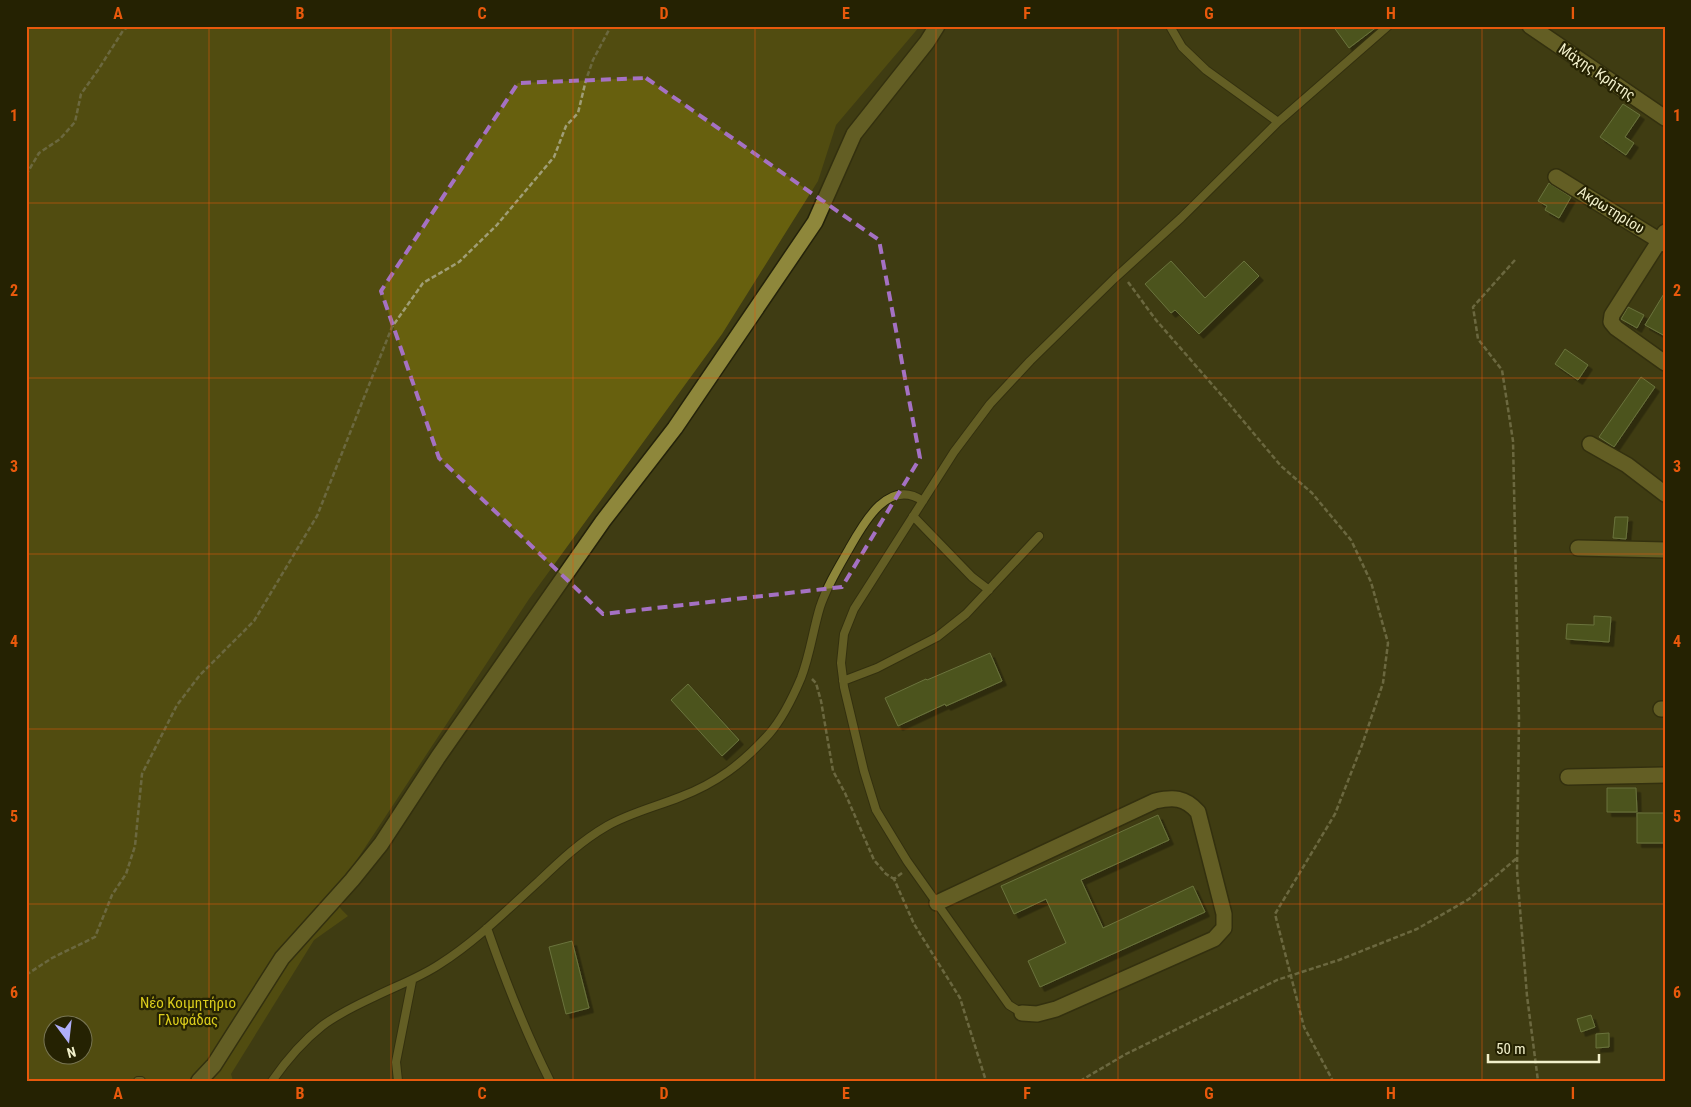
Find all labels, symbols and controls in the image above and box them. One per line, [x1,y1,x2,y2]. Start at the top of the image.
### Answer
text: A [113,4,123,23]
text: B [296,4,305,23]
text: C [477,4,487,23]
text: D [659,4,669,23]
text: E [842,4,850,23]
text: F [1023,4,1031,23]
text: G [1204,4,1214,23]
text: H [1386,4,1396,23]
text: I [1571,4,1575,23]
street label: Μάχης Κρήτης [1555,40,1639,104]
text: 1 [10,106,18,125]
text: 1 [1673,106,1681,125]
street label: Ακρωτηρίου [1574,182,1648,238]
text: 2 [10,281,18,300]
text: 2 [1673,281,1681,300]
text: 3 [10,457,18,476]
text: 3 [1673,457,1681,476]
text: 4 [10,632,18,651]
text: 4 [1673,632,1681,651]
text: 5 [10,807,18,826]
text: 5 [1673,807,1681,826]
text: 6 [10,983,18,1002]
text: 6 [1673,983,1681,1002]
park label: Νέο Κοιμητήριο Γλυφάδας [140,994,236,1029]
north arrow [42,1014,92,1064]
scale bar [1488,1032,1600,1064]
text: 50 m [1496,1040,1526,1058]
text: N [65,1044,78,1061]
text: A [113,1084,123,1103]
text: B [296,1084,305,1103]
text: C [477,1084,487,1103]
text: D [659,1084,669,1103]
text: E [842,1084,850,1103]
text: F [1023,1084,1031,1103]
text: G [1204,1084,1214,1103]
text: H [1386,1084,1396,1103]
text: I [1571,1084,1575,1103]

